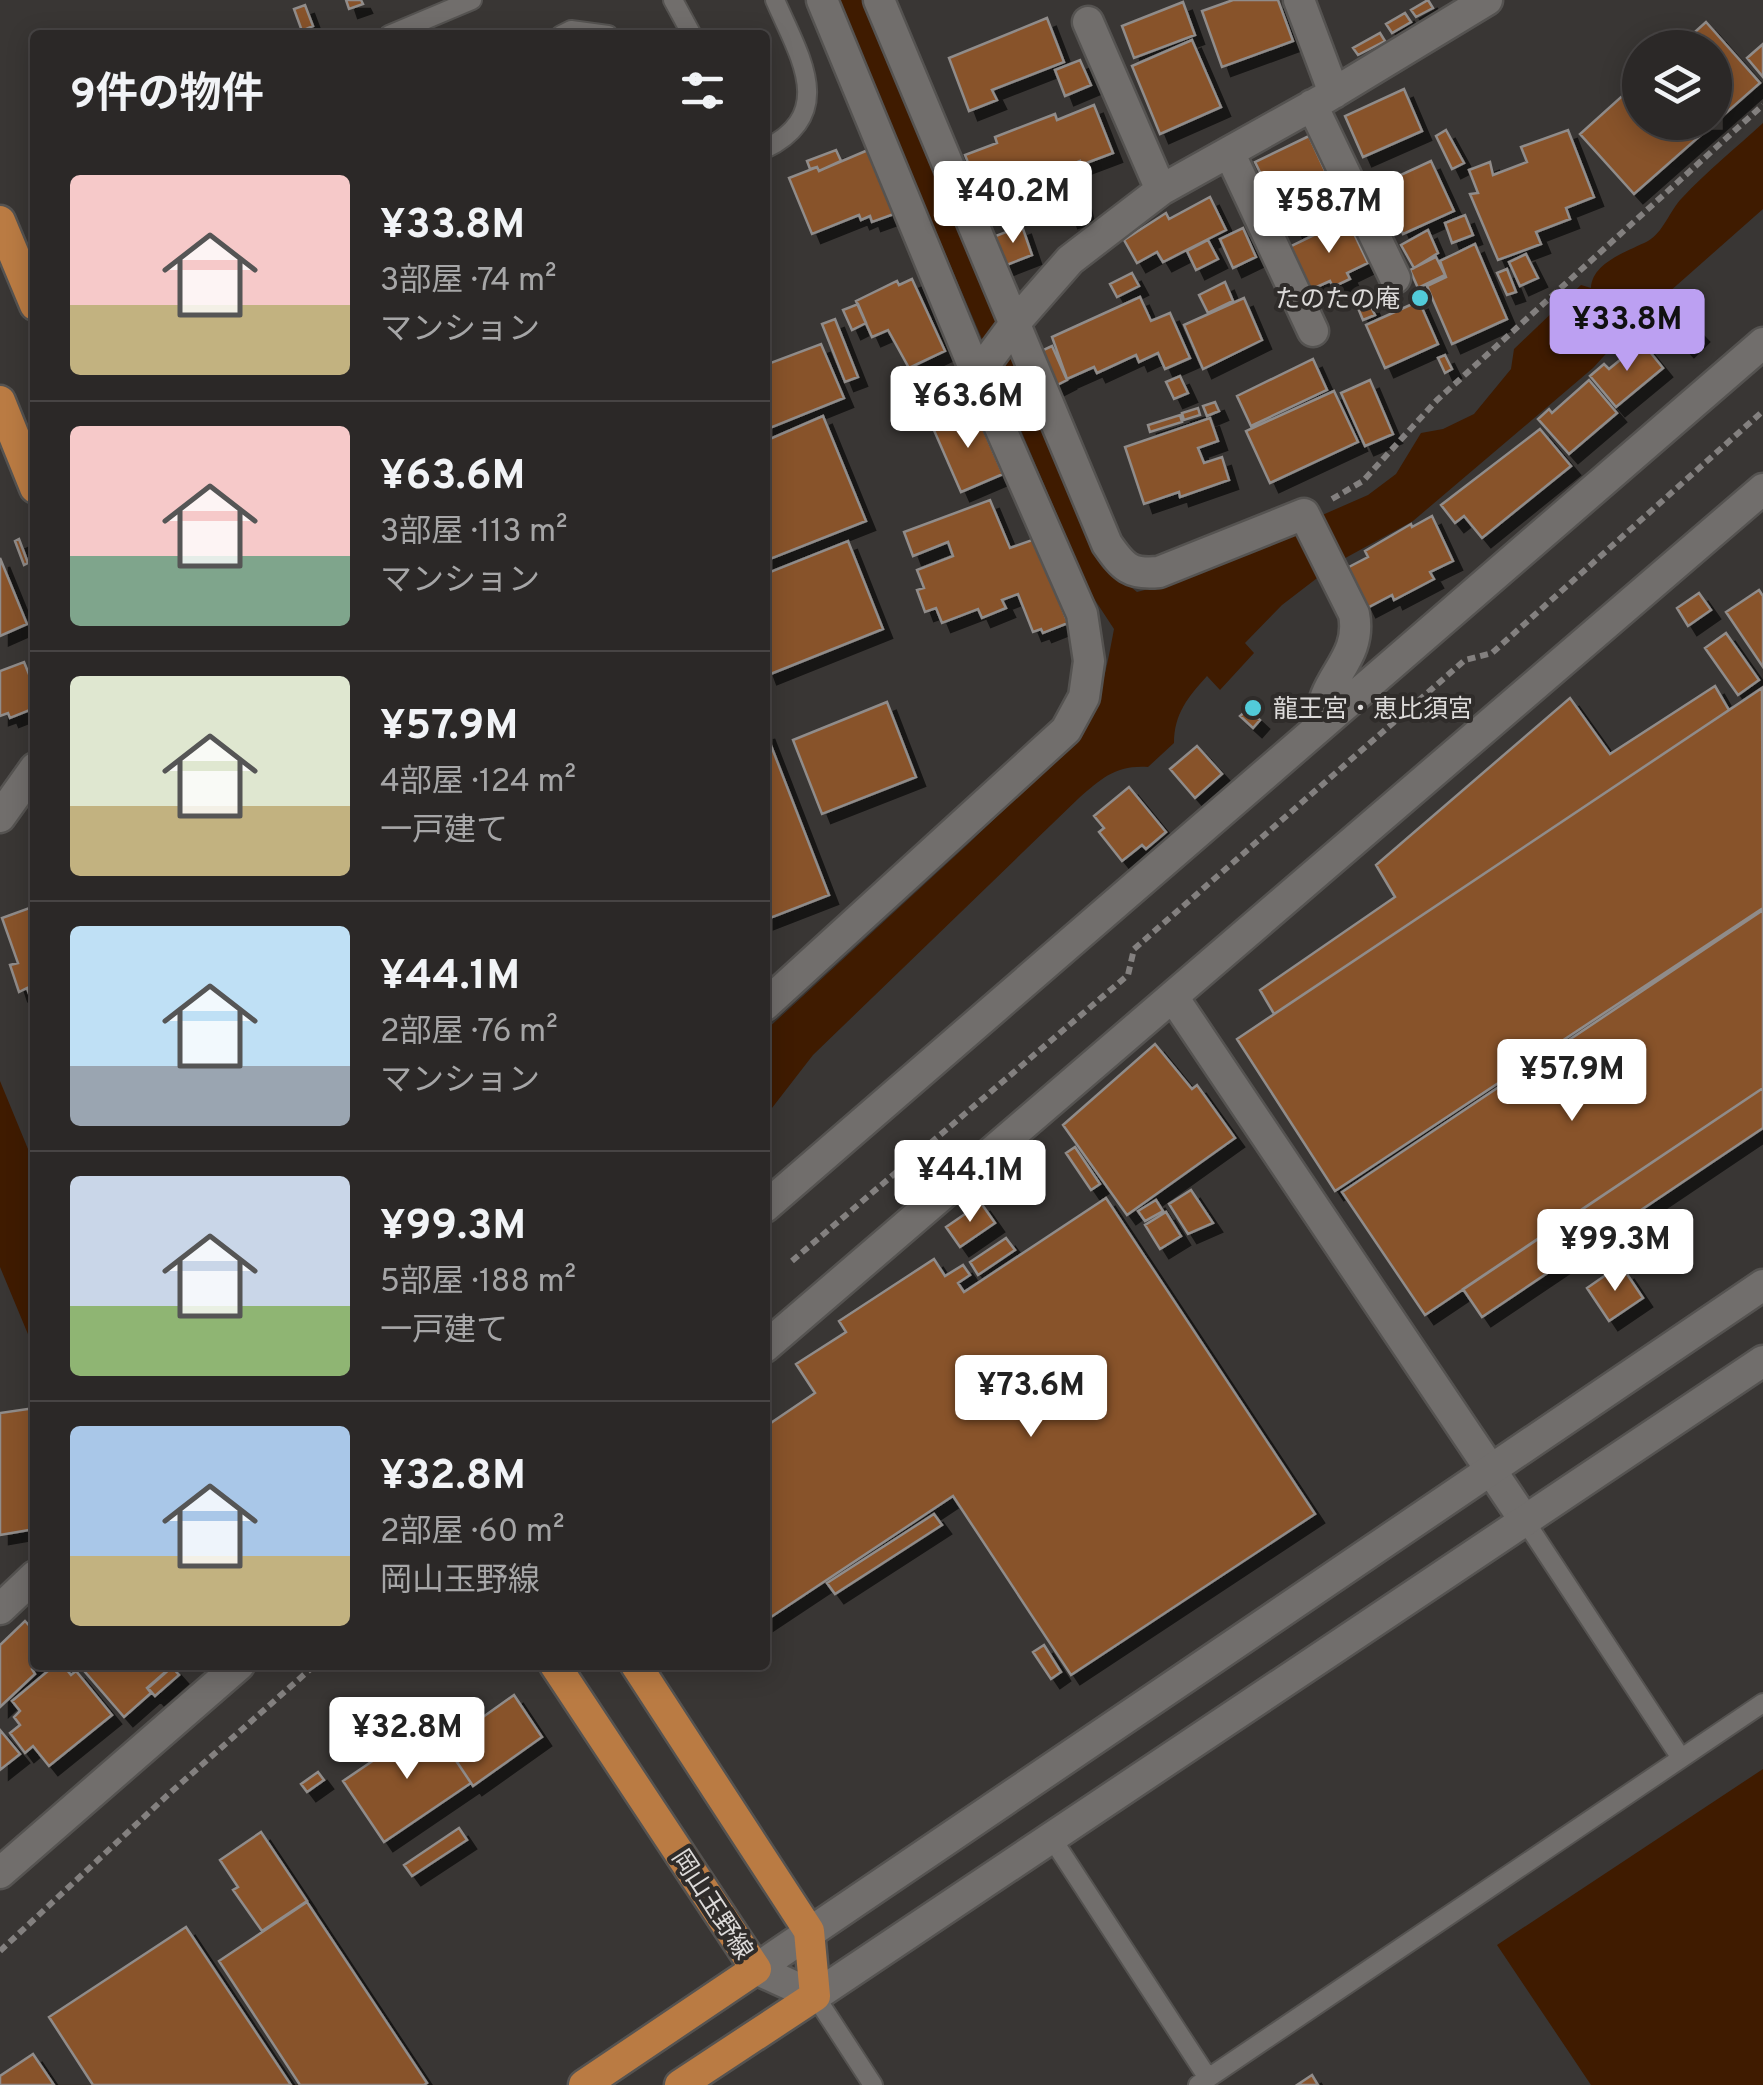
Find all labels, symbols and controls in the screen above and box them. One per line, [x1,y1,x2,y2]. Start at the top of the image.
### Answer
map controls [1622,30,1732,140]
button: layers [1622,30,1732,140]
icon: filters [675,63,730,118]
text: 9件の物件 [70,70,264,123]
pin: ¥40.2M [932,161,1094,246]
pin: ¥58.7M [1248,171,1410,256]
text: ¥40.2M [956,173,1070,213]
text: ¥58.7M [1276,183,1382,223]
text: ¥33.8M [380,200,525,253]
icon: home [150,215,270,335]
text: 3部屋 · 74 m² [380,262,557,302]
place label: たのたの庵 [1275,285,1400,317]
marker: たのたの庵 [1409,287,1431,309]
pin: ¥33.8M [1546,289,1708,374]
text: ¥33.8M [1572,301,1682,341]
text: マンション [380,311,540,351]
pin: ¥63.6M [887,366,1049,451]
text: ¥63.6M [913,378,1023,418]
text: ¥63.6M [380,451,526,504]
icon: home [150,466,270,586]
text: 3部屋 · 113 m² [380,513,568,553]
text: マンション [380,562,540,602]
place label: 龍王宮・恵比須宮 [1273,695,1473,727]
marker: 龍王宮・恵比須宮 [1242,697,1264,719]
text: ¥57.9M [380,701,518,754]
icon: home [150,716,270,836]
text: 4部屋 · 124 m² [380,763,576,803]
text: 一戸建て [380,812,508,852]
text: ¥44.1M [380,951,520,1004]
icon: home [150,966,270,1086]
text: 2部屋 · 76 m² [380,1013,558,1053]
pin: ¥57.9M [1491,1039,1653,1124]
text: ¥57.9M [1519,1051,1625,1091]
text: マンション [380,1062,540,1102]
pin: ¥44.1M [889,1140,1051,1225]
text: ¥44.1M [917,1152,1023,1192]
text: ¥99.3M [380,1201,526,1254]
pin: ¥99.3M [1534,1209,1696,1294]
icon: home [150,1216,270,1336]
text: ¥99.3M [1559,1221,1671,1261]
text: 5部屋 · 188 m² [380,1263,576,1303]
text: 一戸建て [380,1312,508,1352]
pin: ¥73.6M [950,1355,1112,1440]
text: ¥73.6M [977,1367,1085,1407]
text: ¥32.8M [380,1451,526,1504]
icon: home [150,1466,270,1586]
text: 2部屋 · 60 m² [380,1513,564,1553]
text: 岡山玉野線 [380,1562,540,1602]
pin: ¥32.8M [326,1697,488,1782]
text: ¥32.8M [351,1709,463,1749]
street label: 岡山玉野線 [663,1844,758,1967]

